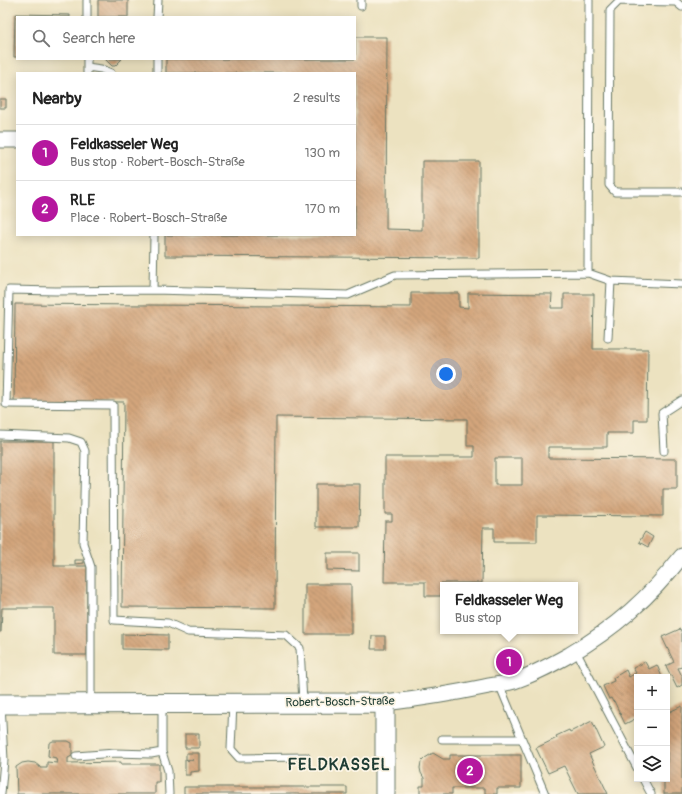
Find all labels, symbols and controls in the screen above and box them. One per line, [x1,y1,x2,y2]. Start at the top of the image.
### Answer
search box [16,16,356,60]
icon: search [30,27,52,49]
text: Search here [62,29,135,48]
text: Nearby [32,88,81,109]
text: 2 results [293,90,340,106]
text: Feldkasseler Weg [70,135,178,154]
text: 1 [42,145,48,161]
text: 130 m [304,145,340,161]
text: Bus stop · Robert-Bosch-Straße [70,154,245,170]
text: RLE [70,191,95,210]
text: 2 [41,201,49,217]
text: 170 m [305,201,340,217]
text: Place · Robert-Bosch-Straße [70,210,227,226]
your location [436,364,456,384]
popup [440,582,578,634]
text: Feldkasseler Weg [455,591,563,610]
text: Bus stop [455,610,502,626]
pin: 1 [496,647,522,677]
map controls [634,674,670,782]
button: + [634,674,670,710]
street label: Robert-Bosch-Straße [285,694,395,710]
button: − [634,710,670,746]
button: layers [634,746,670,782]
district label: FELDKASSEL [287,755,391,775]
pin: 2 [457,756,483,786]

